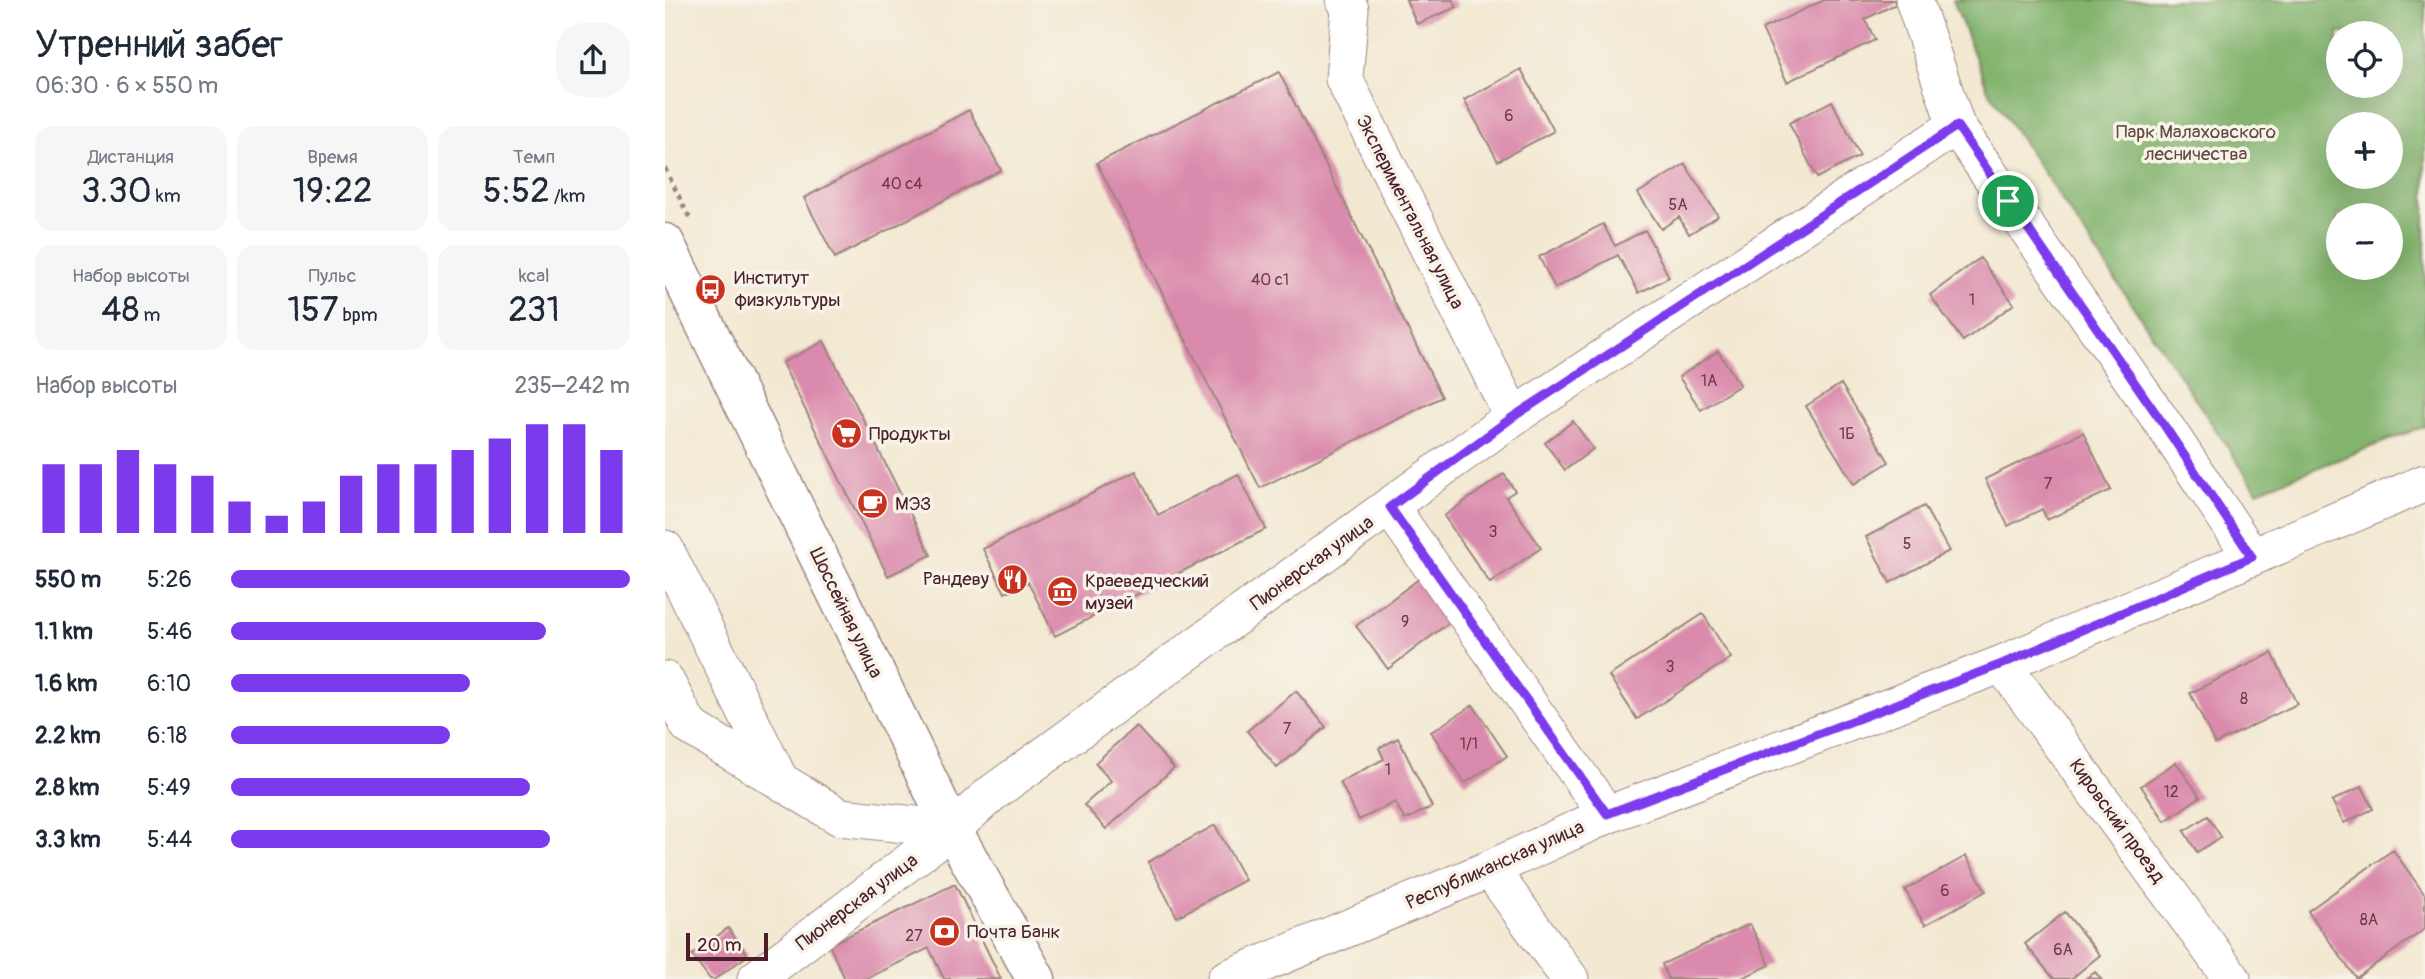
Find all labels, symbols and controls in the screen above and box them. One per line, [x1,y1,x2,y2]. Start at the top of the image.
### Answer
text: Утренний забег [35,21,283,69]
map controls [2326,21,2403,280]
button: locate [2326,21,2403,98]
button: share [556,23,630,97]
text: 06:30 · 6 × 550 m [35,71,218,100]
house number: 6 [1504,106,1514,126]
street label: Экспериментальная улица [1351,111,1469,313]
button: + [2326,112,2403,189]
park label: Парк Малаховского лесничества [2116,120,2276,166]
text: Дистанция [88,145,174,169]
text: Время [307,145,358,169]
text: Темп [513,145,555,169]
text: 3.30 [81,169,152,213]
text: 19:22 [292,169,373,213]
text: 5:52 [483,169,550,213]
pin [1978,171,2038,231]
house number: 40 с4 [881,174,923,194]
icon: arrive [1989,182,2027,220]
text: km [152,184,181,208]
text: /km [550,184,585,208]
house number: 5А [1668,195,1688,215]
button: − [2326,203,2403,280]
text: Набор высоты [72,264,190,288]
text: Пульс [309,264,356,288]
text: kcal [519,264,550,288]
place label: Институт физкультуры [734,266,841,312]
house number: 40 с1 [1251,270,1289,290]
bus stop icon: Институт физкультуры [694,272,728,306]
text: 48 [101,288,139,332]
text: 157 [287,288,338,332]
text: 231 [508,288,560,332]
house number: 1 [1969,290,1975,310]
text: m [139,303,160,327]
text: bpm [338,303,378,327]
text: Набор высоты [35,371,177,400]
text: 235–242 m [515,371,630,400]
house number: 1А [1701,371,1717,391]
supermarket icon: Продукты [829,417,863,451]
place label: Продукты [869,422,951,446]
house number: 1Б [1839,424,1855,444]
house number: 7 [2044,474,2053,494]
cafe icon: МЭЗ [855,487,889,521]
place label: МЭЗ [895,492,931,516]
street label: Пионерская улица [1246,510,1378,616]
house number: 3 [1489,522,1498,542]
house number: 5 [1903,534,1911,554]
street label: Шоссейная улица [804,544,888,682]
restaurant icon: Рандеву [995,562,1029,596]
text: 550 m [35,565,101,594]
text: 5:26 [147,565,192,594]
place label: Рандеву [923,567,989,591]
place label: Краеведческий музей [1085,569,1209,615]
museum icon: Краеведческий музей [1045,575,1079,609]
house number: 9 [1401,612,1409,632]
text: 1.1 km [35,617,93,646]
text: 5:46 [147,617,192,646]
house number: 3 [1666,657,1675,677]
text: 1.6 km [35,669,97,698]
text: 6:10 [147,669,191,698]
house number: 8 [2240,689,2248,709]
house number: 7 [1283,719,1292,739]
text: 2.2 km [35,721,101,750]
text: 6:18 [147,721,187,750]
house number: 1/1 [1460,734,1478,754]
street label: Кировский проезд [2064,754,2171,888]
house number: 1 [1385,760,1391,780]
text: 2.8 km [35,773,100,802]
text: 5:49 [147,773,191,802]
house number: 12 [2163,782,2179,802]
street label: Республиканская улица [1402,815,1588,915]
text: 3.3 km [35,825,101,854]
text: 5:44 [147,825,192,854]
street label: Пионерская улица [791,848,923,956]
house number: 6 [1940,881,1950,901]
house number: 8А [2360,910,2378,930]
bank icon: Почта Банк [927,915,961,949]
place label: Почта Банк [967,920,1060,944]
house number: 27 [905,926,923,946]
scale bar [686,930,768,962]
text: 20 m [697,933,742,957]
house number: 6А [2053,940,2073,960]

